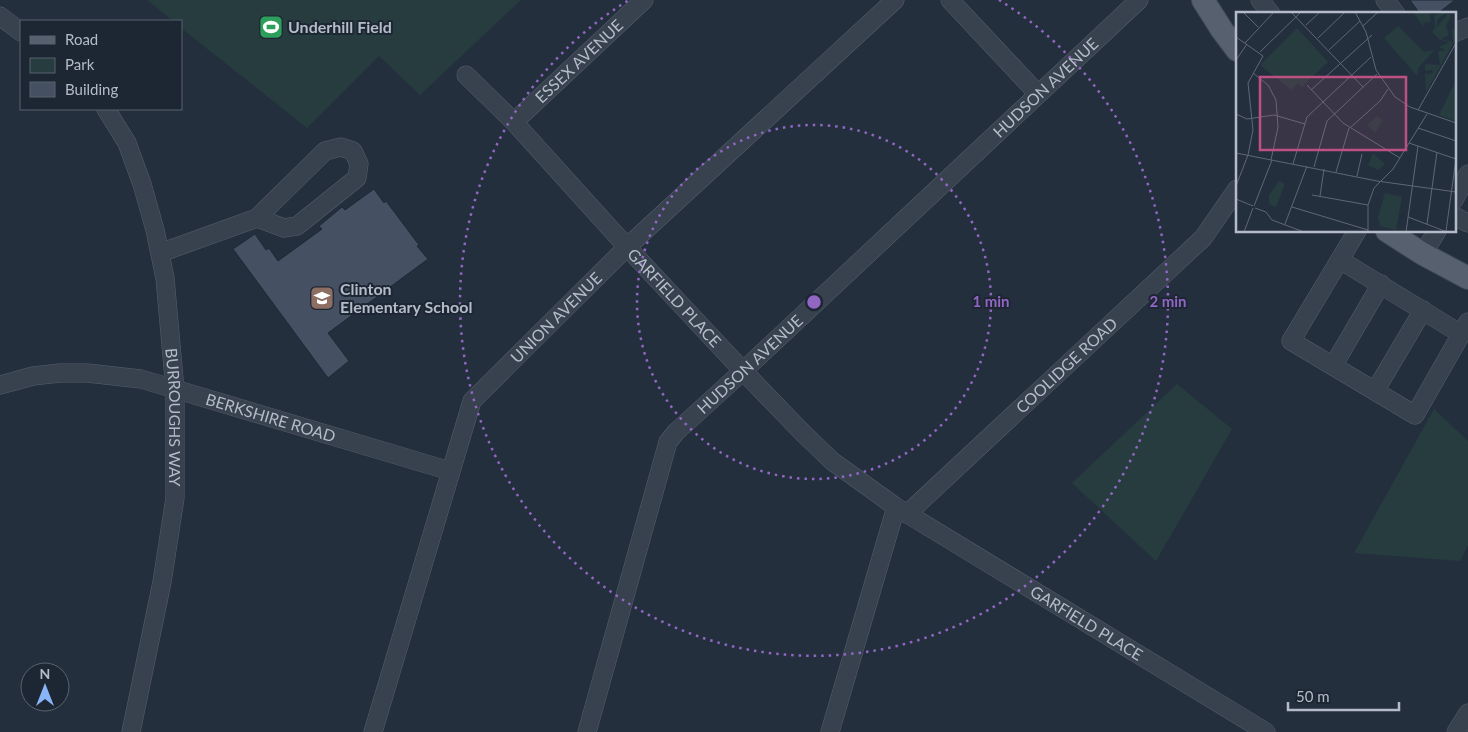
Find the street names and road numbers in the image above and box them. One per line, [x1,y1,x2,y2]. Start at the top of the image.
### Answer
street label: ESSEX AVENUE [531,15,626,106]
street label: HUDSON AVENUE [989,34,1102,141]
street label: GARFIELD PLACE [624,244,725,351]
street label: UNION AVENUE [506,268,605,366]
street label: HUDSON AVENUE [693,310,806,417]
street label: COOLIDGE ROAD [1012,313,1121,417]
street label: BURROUGHS WAY [162,347,185,487]
street label: BERKSHIRE ROAD [204,389,338,445]
street label: GARFIELD PLACE [1027,581,1147,664]

